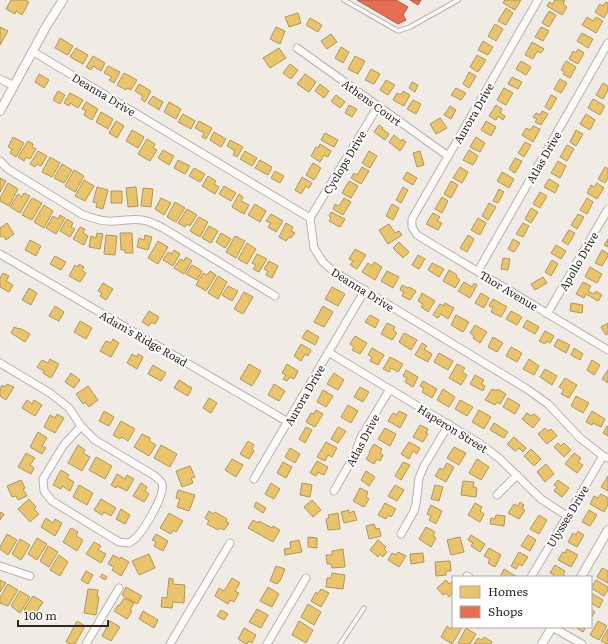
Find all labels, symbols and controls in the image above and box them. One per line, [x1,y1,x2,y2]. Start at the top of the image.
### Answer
street label: Deanna Drive [69,69,139,119]
street label: Athens Court [339,75,405,129]
street label: Aurora Drive [449,79,497,147]
street label: Cyclops Drive [319,127,369,197]
street label: Atlas Drive [522,128,564,186]
street label: Apollo Drive [555,228,602,293]
street label: Deanna Drive [328,263,398,315]
street label: Thor Avenue [477,266,542,314]
street label: Adam's Ridge Road [97,306,191,370]
street label: Aurora Drive [280,361,328,429]
street label: Haperon Street [415,400,492,456]
street label: Atlas Drive [341,411,383,469]
street label: Ulysses Drive [542,482,592,550]
legend [452,576,592,628]
text: Homes [488,582,528,600]
scale bar [18,602,108,628]
text: Shops [488,602,523,620]
text: 100 m [24,606,57,624]

